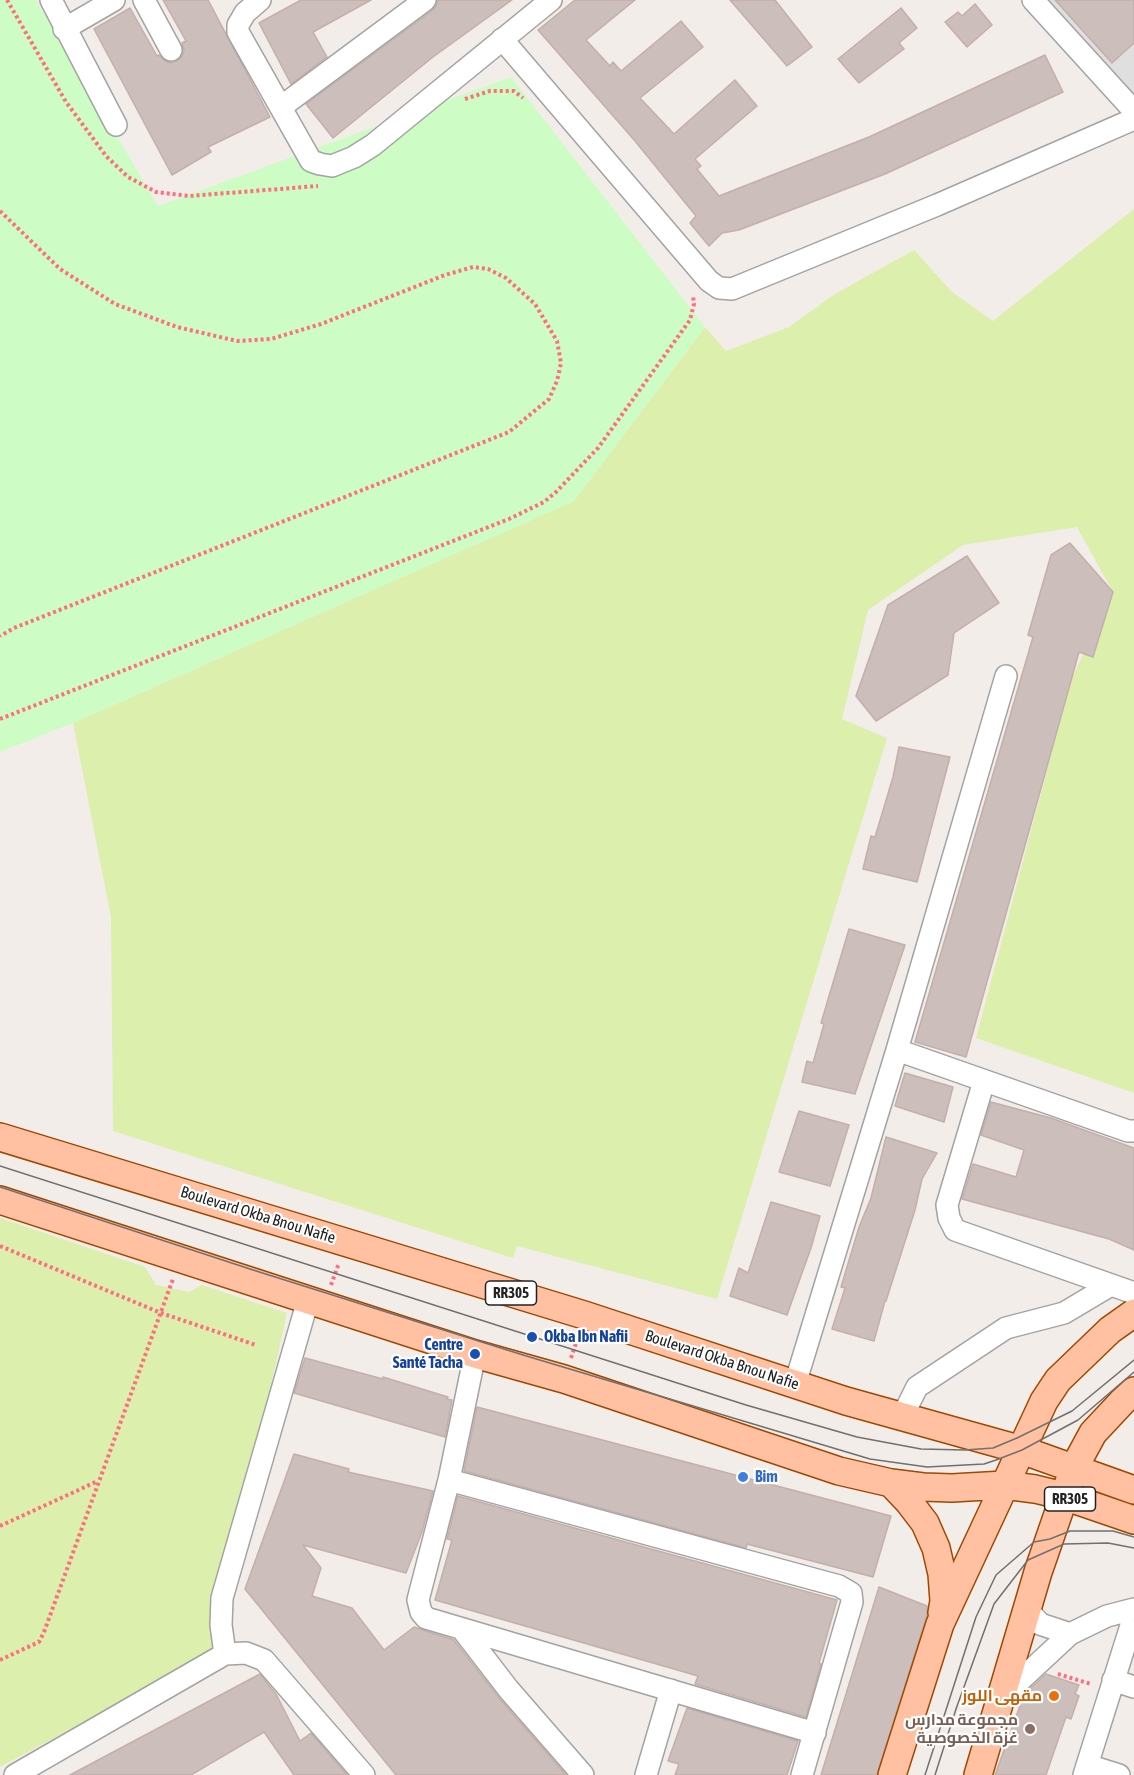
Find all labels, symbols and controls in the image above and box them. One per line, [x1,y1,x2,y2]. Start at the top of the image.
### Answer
street label: Boulevard Okba Bnou Nafie [178,1182,338,1248]
road number: RR305 [486,1281,536,1305]
street label: Boulevard Okba Bnou Nafie [642,1326,802,1394]
place label: Okba Ibn Nafii [544,1327,628,1347]
marker: Okba Ibn Nafii [525,1330,539,1344]
place label: Centre Santé Tacha [393,1335,463,1373]
marker: Centre Santé Tacha [468,1347,482,1361]
place label: Bim [755,1467,778,1487]
marker: Bim [736,1470,750,1484]
road number: RR305 [1044,1487,1096,1511]
place label: مقهى اللوز [962,1686,1042,1706]
marker: مقهى اللوز [1047,1689,1061,1703]
place label: مجموعة مدارس غزة الخصوصية [905,1710,1018,1748]
marker: مجموعة مدارس غزة الخصوصية [1023,1722,1037,1736]

